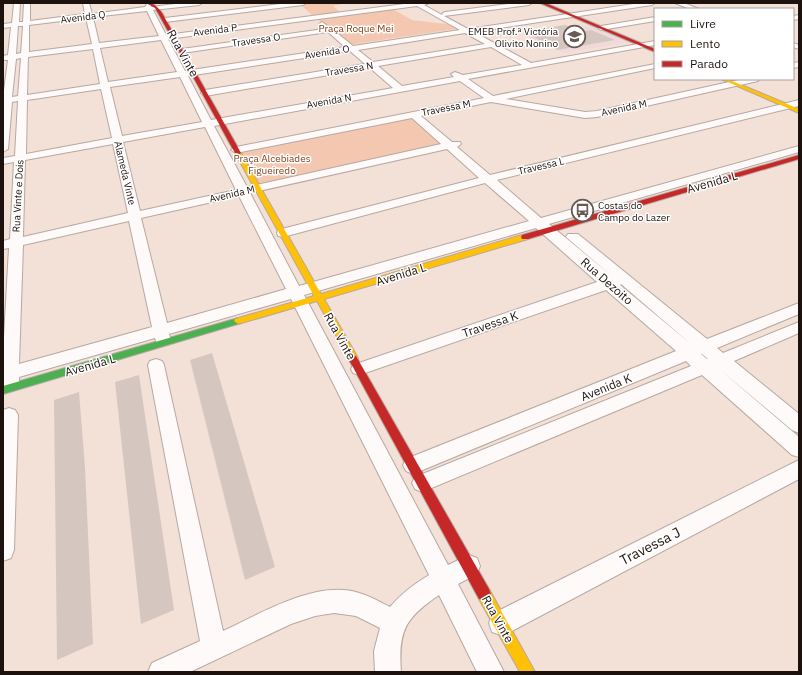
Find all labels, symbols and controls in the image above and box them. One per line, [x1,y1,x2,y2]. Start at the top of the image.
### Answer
street label: Avenida Q [60,8,106,26]
legend [654,8,794,80]
text: Livre [690,16,716,31]
street label: Avenida P [192,21,238,39]
park label: Praça Roque Mei [319,22,393,35]
school or university icon: EMEB Prof.ª Victória Olivito Nonino [561,24,587,50]
place label: EMEB Prof.ª Victória Olivito Nonino [468,25,559,50]
street label: Rua Vinte [164,27,202,80]
street label: Travessa O [231,30,281,50]
text: Lento [690,36,720,51]
street label: Avenida O [304,42,350,62]
text: Parado [690,56,728,71]
street label: Travessa N [324,59,374,79]
street label: Avenida N [306,91,352,111]
street label: Travessa M [420,97,472,119]
street label: Avenida M [600,97,648,119]
street label: Alameda Vinte [111,140,139,207]
park label: Praça Alcebiades Figueiredo [233,152,311,177]
street label: Travessa L [517,154,565,178]
street label: Rua Vinte e Dois [10,159,26,233]
street label: Avenida L [685,168,739,196]
street label: Avenida M [208,182,256,206]
bus stop icon: Costas do Campo do Lazer [569,198,595,224]
place label: Costas do Campo do Lazer [598,199,670,224]
street label: Rua Dezoito [578,254,636,308]
street label: Avenida L [374,259,428,289]
street label: Travessa K [460,307,520,341]
street label: Rua Vinte [321,310,359,363]
street label: Avenida L [63,351,117,379]
street label: Avenida K [578,370,634,404]
street label: Travessa J [617,523,683,569]
street label: Rua Vinte [479,593,517,646]

